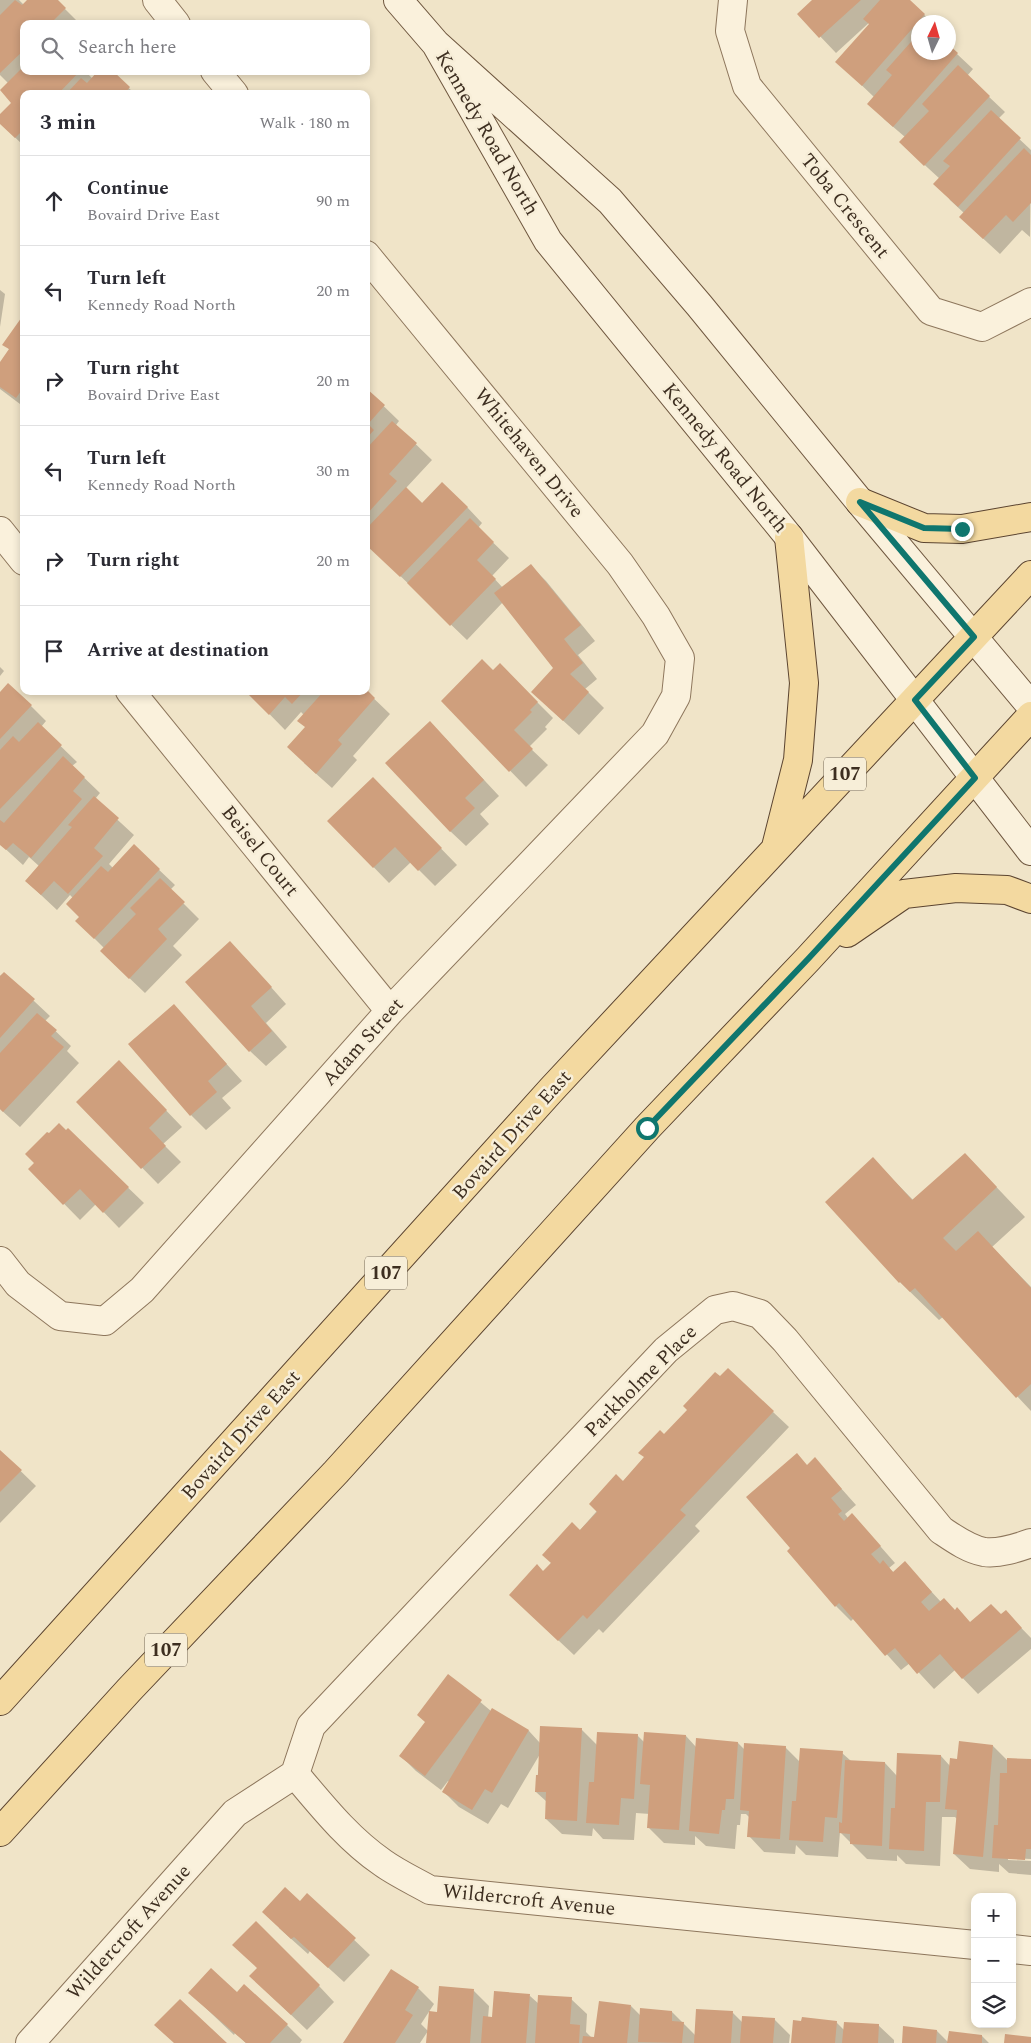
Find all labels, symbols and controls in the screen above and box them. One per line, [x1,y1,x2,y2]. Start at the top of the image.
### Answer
north arrow [911,15,956,60]
search box [20,20,370,75]
text: Search here [78,33,177,62]
icon: search [38,34,66,62]
street label: Kennedy Road North [428,45,546,221]
text: 3 min [40,107,96,139]
text: Walk · 180 m [259,111,350,135]
street label: Toba Crescent [793,147,897,265]
text: Continue [87,174,169,203]
icon: ahead [40,187,68,215]
text: 90 m [316,189,350,213]
text: Bovaird Drive East [87,203,220,227]
text: Turn left [87,264,166,293]
icon: left [40,277,68,305]
text: 20 m [316,279,350,303]
text: Kennedy Road North [87,293,236,317]
text: Turn right [87,354,180,383]
icon: right [40,367,68,395]
text: 20 m [316,369,350,393]
street label: Kennedy Road North [655,376,795,540]
street label: Whitehaven Drive [467,381,591,525]
text: Bovaird Drive East [87,383,220,407]
text: Turn left [87,444,166,473]
icon: left [40,457,68,485]
text: 30 m [316,459,350,483]
text: Kennedy Road North [87,473,236,497]
route end [951,518,974,541]
text: Turn right [87,546,180,575]
icon: right [40,547,68,575]
text: 20 m [316,549,350,573]
text: Arrive at destination [87,636,269,665]
icon: arrive [40,637,68,665]
road number: 107 [824,758,866,791]
street label: Beisel Court [214,799,306,903]
street label: Adam Street [315,991,411,1093]
street label: Bovaird Drive East [445,1063,579,1207]
route start [636,1117,659,1140]
road number: 107 [365,1256,407,1290]
street label: Parkholme Place [578,1318,704,1444]
street label: Bovaird Drive East [174,1363,308,1507]
road number: 107 [145,1634,187,1666]
street label: Wildercroft Avenue [60,1857,198,2007]
street label: Wildercroft Avenue [441,1876,617,1924]
map controls [971,1893,1016,2028]
button: + [971,1893,1016,1938]
button: − [971,1938,1016,1983]
button: layers [971,1983,1016,2028]

